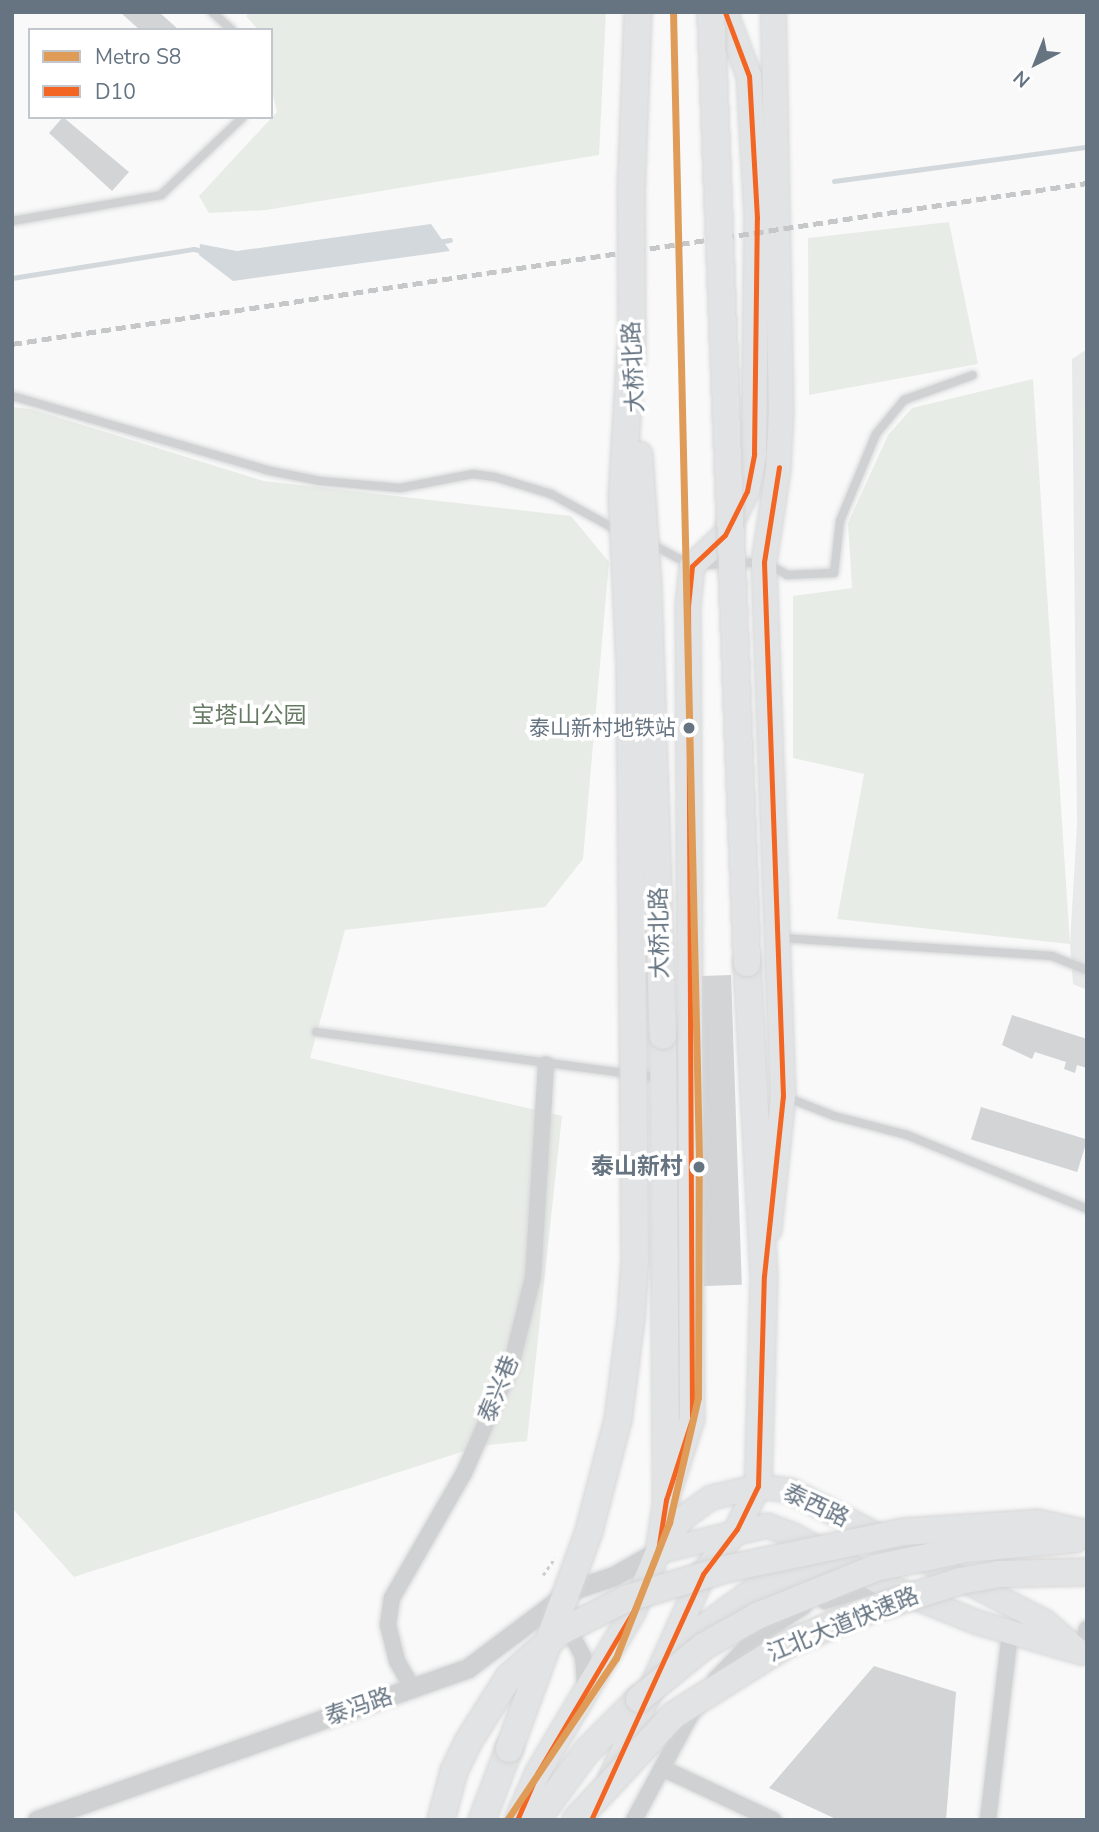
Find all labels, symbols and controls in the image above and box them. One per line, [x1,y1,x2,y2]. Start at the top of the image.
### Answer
legend [28,28,273,119]
north arrow [1001,28,1071,98]
text: Metro S8 [95,43,181,71]
text: N [1008,64,1036,93]
text: D10 [95,78,136,106]
street label: 大桥北路 [618,320,650,414]
park label: 宝塔山公园 [192,702,306,730]
place label: 泰山新村地铁站 [529,715,676,741]
marker: 泰山新村地铁站 [682,721,696,735]
street label: 大桥北路 [645,887,675,979]
place label: 泰山新村 [591,1153,683,1181]
marker: 泰山新村 [689,1157,709,1177]
street label: 泰兴巷 [473,1352,525,1426]
street label: 泰西路 [779,1479,853,1533]
street label: 江北大道快速路 [763,1582,923,1668]
street label: 泰冯路 [322,1683,396,1731]

